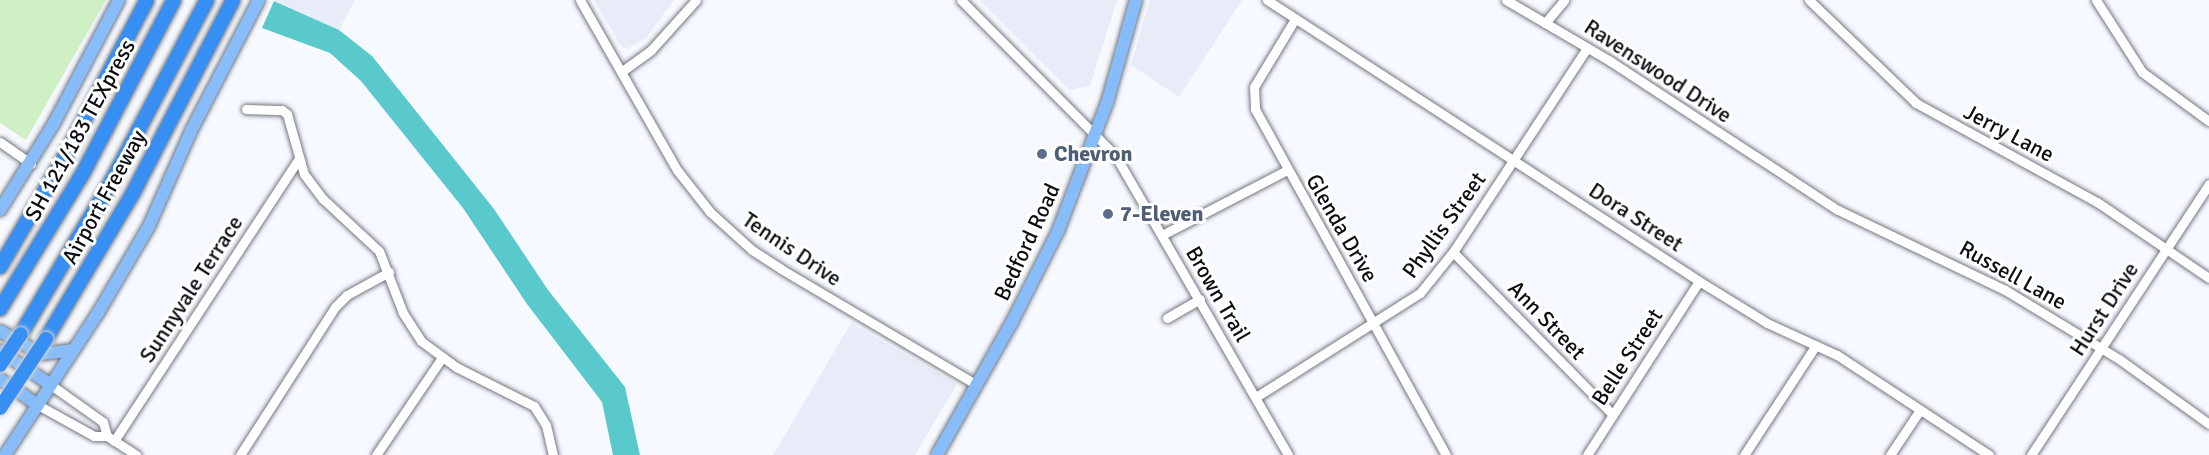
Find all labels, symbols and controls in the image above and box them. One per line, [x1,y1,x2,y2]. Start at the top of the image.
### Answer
street label: Ravenswood Drive [1579,14,1737,128]
street label: SH 121/183 TEXpress [19,35,141,225]
street label: Jerry Lane [1959,98,2059,168]
street label: Airport Freeway [56,125,152,269]
place label: Chevron [1054,141,1133,167]
marker: Chevron [1035,147,1049,161]
street label: Phyllis Street [1397,167,1491,283]
street label: Glenda Drive [1301,169,1383,287]
street label: Dora Street [1584,177,1688,257]
street label: Bedford Road [988,179,1066,305]
place label: 7-Eleven [1120,201,1203,227]
street label: Tennis Drive [738,206,846,292]
marker: 7-Eleven [1101,207,1115,221]
street label: Sunnyvale Terrace [134,211,248,367]
street label: Russell Lane [1955,235,2071,315]
street label: Brown Trail [1180,242,1256,346]
street label: Hurst Drive [2064,257,2144,361]
street label: Ann Street [1503,275,1591,365]
street label: Belle Street [1586,304,1668,410]

